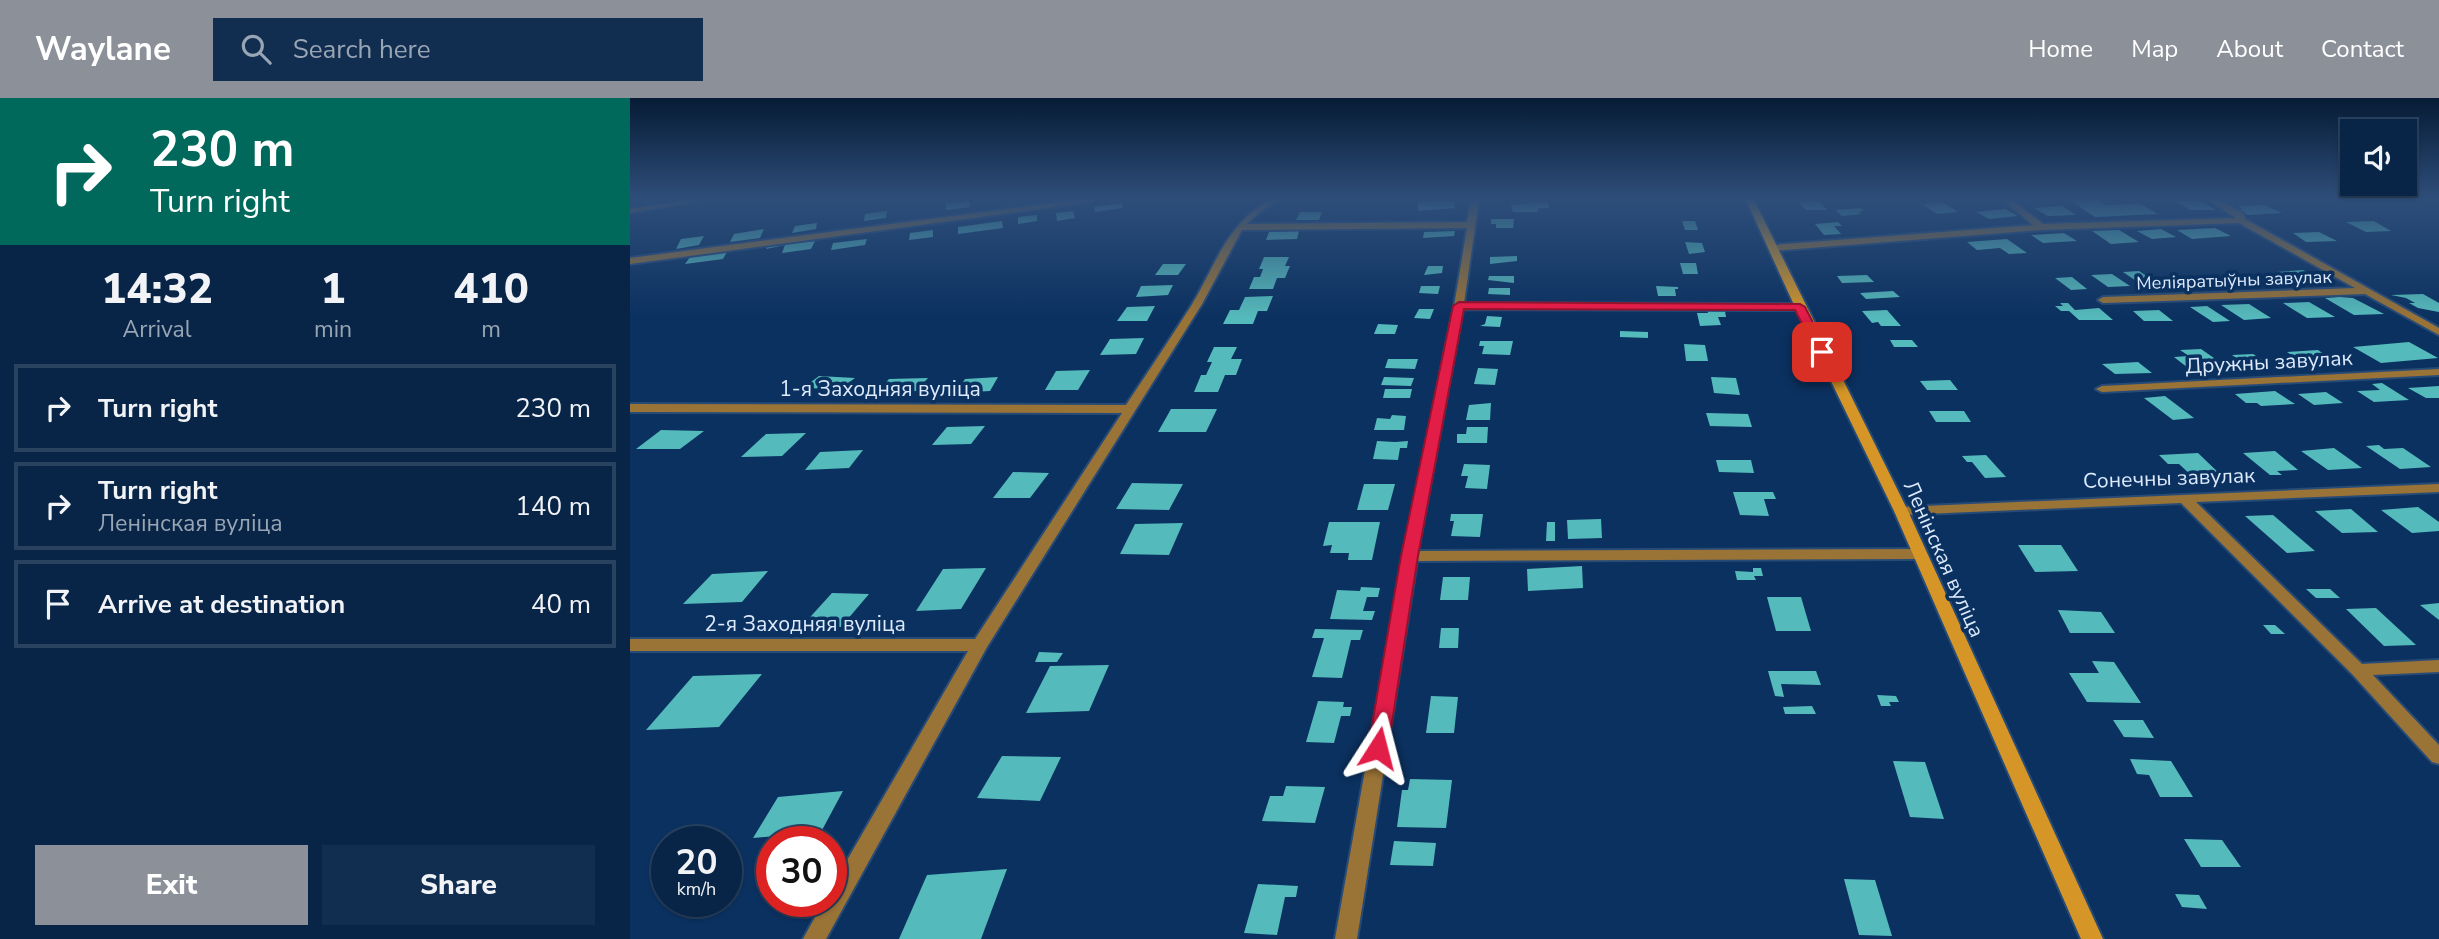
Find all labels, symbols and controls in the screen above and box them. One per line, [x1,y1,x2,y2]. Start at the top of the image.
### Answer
search box [213,18,703,81]
text: Waylane [35,27,171,72]
icon: search [237,30,275,68]
text: Search here [293,32,431,67]
text: Home [2028,33,2093,65]
text: Map [2131,33,2178,65]
text: About [2216,33,2283,65]
text: Contact [2321,33,2404,65]
text: 230 m [150,116,294,183]
map controls [2340,119,2417,196]
button: sound [2340,119,2417,196]
icon: right [35,126,126,217]
text: Turn right [150,180,290,223]
text: 14:32 [101,261,213,318]
text: 1 [320,261,346,318]
text: 410 [453,261,529,318]
street label: Меліяратыўны завулак [2136,265,2333,295]
text: Arrival [122,314,192,345]
text: min [314,314,352,345]
text: m [481,314,501,345]
pin [1792,322,1852,382]
icon: arrive [1803,333,1841,371]
street label: Дружны завулак [2185,344,2354,380]
street label: 1-я Заходняя вуліца [779,375,981,403]
icon: right [39,389,77,427]
text: Turn right [98,391,217,426]
text: 230 m [515,391,591,426]
street label: Сонечны завулак [2082,461,2256,495]
text: Turn right [98,473,217,508]
street label: Ленінская вуліца [1897,476,1991,642]
icon: right [39,487,77,525]
text: 140 m [515,489,591,524]
text: Ленінская вуліца [98,508,283,539]
icon: arrive [39,585,77,623]
text: Arrive at destination [98,587,345,622]
text: 40 m [531,587,591,622]
street label: 2-я Заходняя вуліца [704,610,906,638]
position arrow [1341,711,1415,785]
speed limit sign: 30 [756,826,847,917]
text: 20 [675,839,718,886]
button: Exit [35,845,308,925]
button: Share [322,845,595,925]
text: km/h [677,877,716,901]

